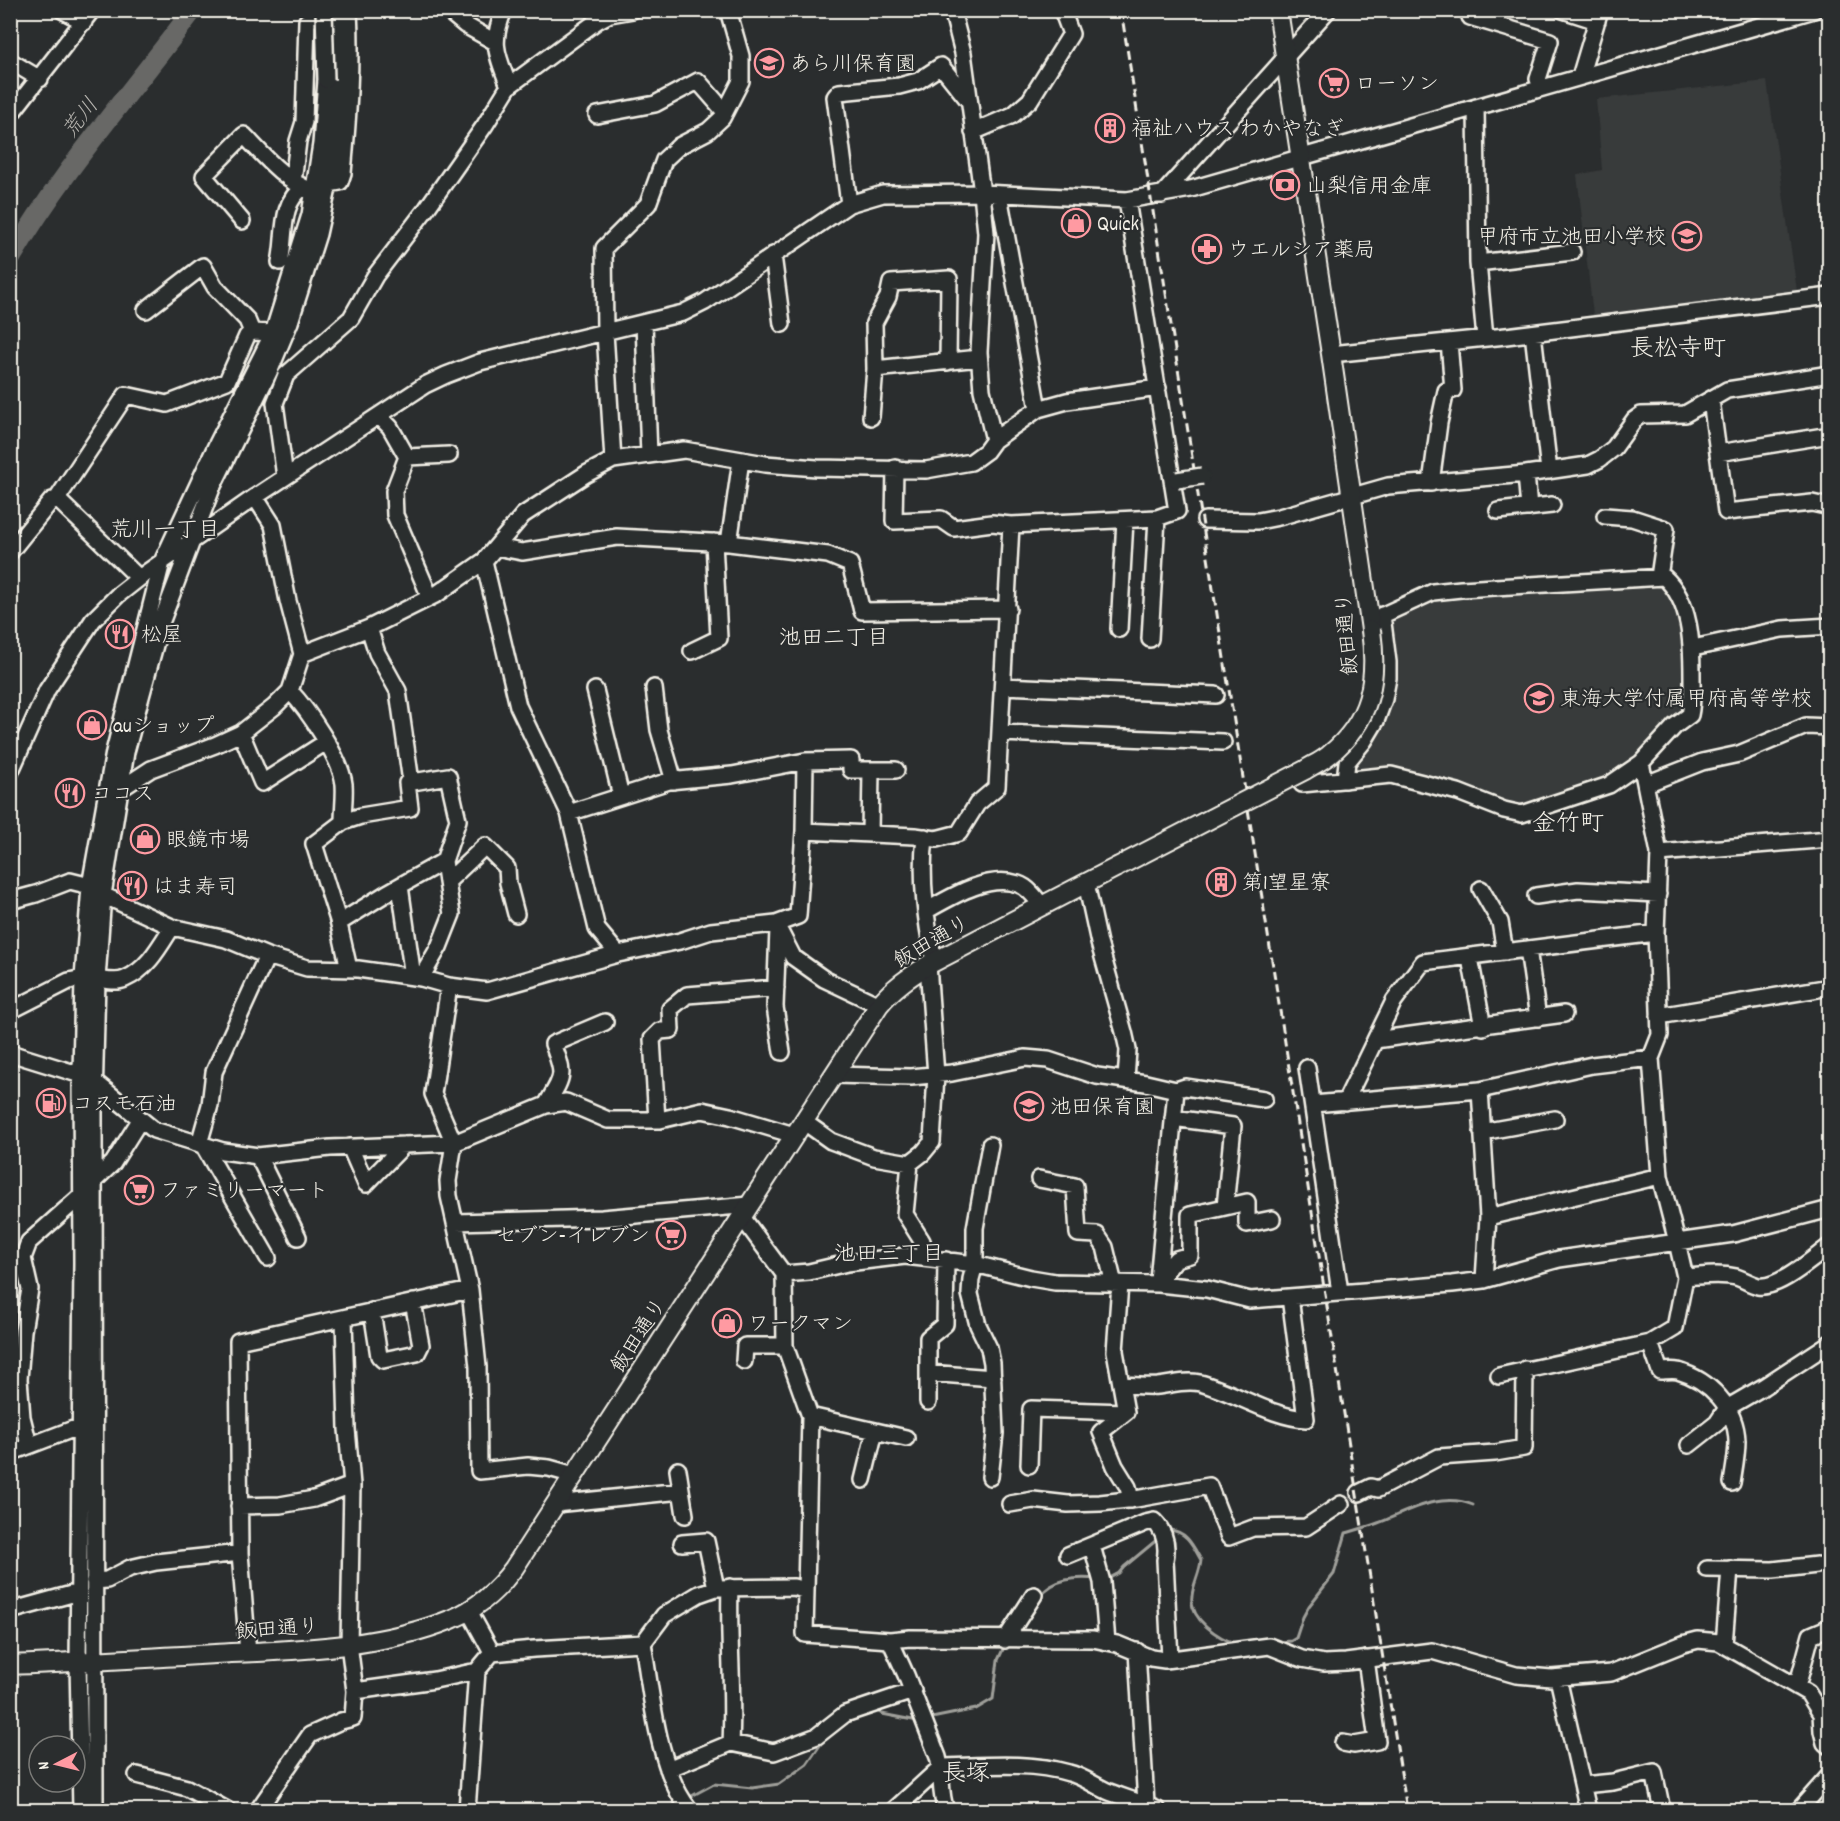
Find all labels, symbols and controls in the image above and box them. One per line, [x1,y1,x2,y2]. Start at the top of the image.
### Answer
school or university icon: あら川保育園 [753,47,785,79]
place label: あら川保育園 [790,51,916,81]
supermarket icon: ローソン [1318,67,1350,99]
place label: ローソン [1355,71,1439,101]
water label: 荒川 [56,92,108,146]
building icon: 福祉ハウス わかやなぎ [1094,112,1126,144]
place label: 福祉ハウス わかやなぎ [1131,116,1345,146]
bank icon: 山梨信用金庫 [1269,169,1301,201]
place label: 山梨信用金庫 [1306,173,1432,203]
shop icon: Quick [1060,207,1092,239]
place label: Quick [1097,211,1139,241]
school or university icon: 甲府市立池田小学校 [1671,220,1703,252]
place label: 甲府市立池田小学校 [1477,224,1666,254]
pharmacy icon: ウエルシア薬局 [1191,233,1223,265]
place label: ウエルシア薬局 [1228,237,1375,267]
district label: 長松寺町 [1630,333,1726,367]
district label: 荒川一丁目 [110,516,220,547]
street label: 飯田通り [1330,591,1368,677]
restaurant icon: 松屋 [104,618,136,650]
place label: 松屋 [141,622,183,652]
district label: 池田二丁目 [779,624,889,655]
school or university icon: 東海大学付属甲府高等学校 [1523,682,1555,714]
place label: 東海大学付属甲府高等学校 [1560,686,1812,716]
shop icon: auショップ [76,709,108,741]
place label: auショップ [113,713,215,743]
restaurant icon: ココス [54,777,86,809]
place label: ココス [91,781,154,811]
district label: 金竹町 [1532,808,1604,842]
shop icon: 眼鏡市場 [129,823,161,855]
place label: 眼鏡市場 [166,827,250,857]
building icon: 第1望星寮 [1205,866,1237,898]
restaurant icon: はま寿司 [116,870,148,902]
place label: 第1望星寮 [1242,870,1331,900]
place label: はま寿司 [153,874,237,904]
street label: 飯田通り [889,910,976,978]
fuel station icon: コスモ石油 [35,1087,67,1119]
school or university icon: 池田保育園 [1013,1090,1045,1122]
place label: コスモ石油 [72,1091,176,1121]
place label: 池田保育園 [1050,1094,1155,1124]
supermarket icon: ファミリーマート [123,1174,155,1206]
place label: ファミリーマート [160,1178,328,1208]
supermarket icon: セブン-イレブン [655,1219,687,1251]
place label: セブン-イレブン [496,1223,650,1253]
district label: 池田三丁目 [834,1240,944,1271]
street label: 飯田通り [605,1293,676,1380]
shop icon: ワークマン [711,1307,743,1339]
place label: ワークマン [748,1311,853,1341]
street label: 飯田通り [234,1613,320,1649]
north arrow [27,1734,87,1794]
district label: 長塚 [942,1758,990,1792]
text: N [33,1760,56,1771]

